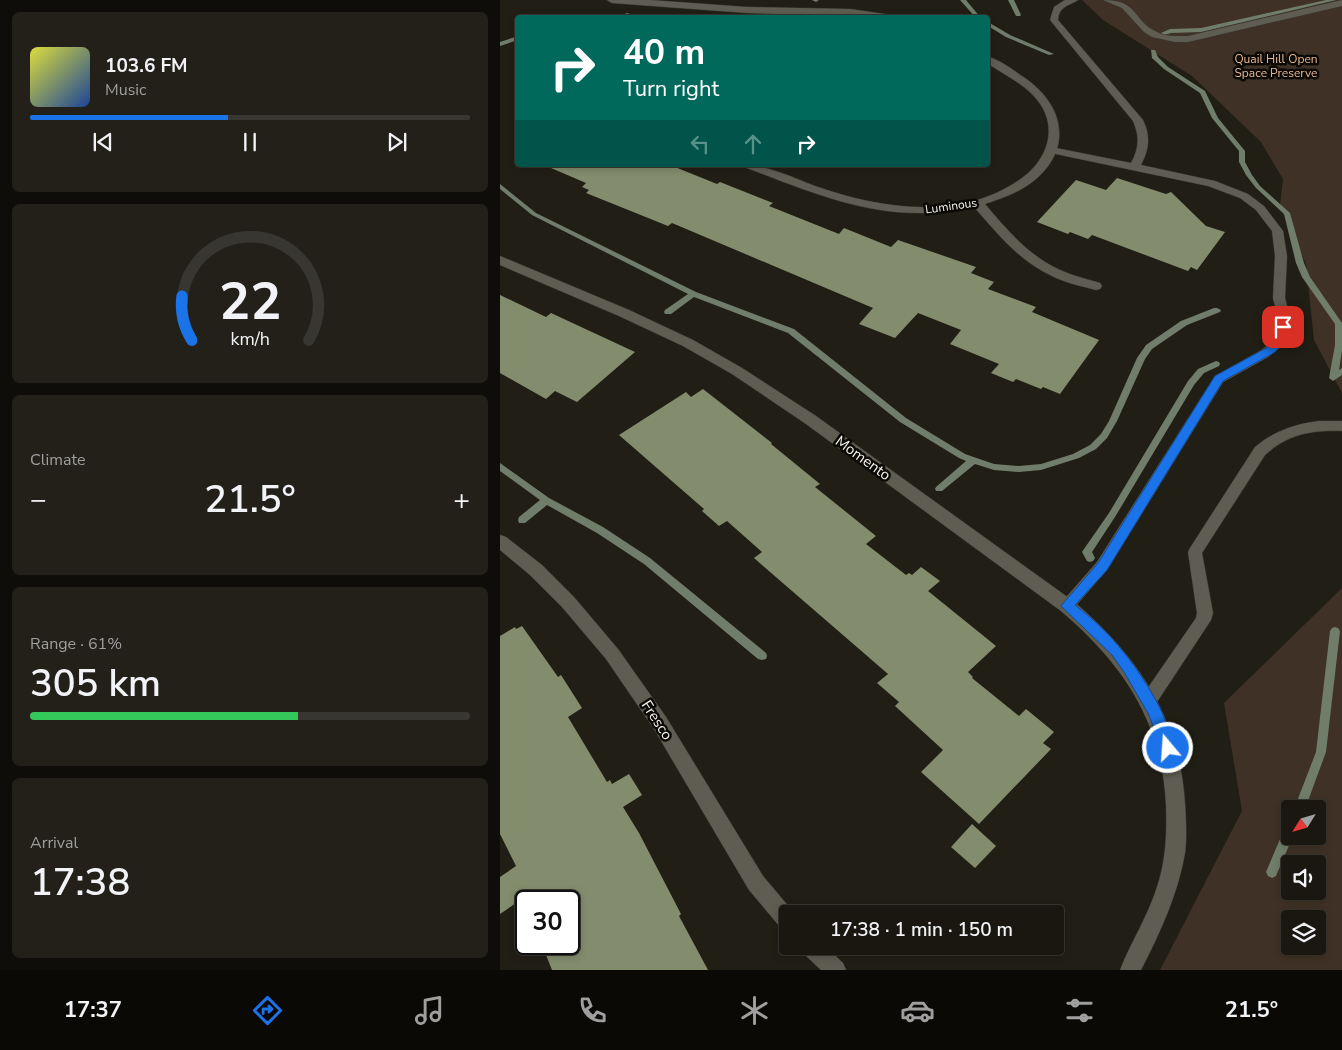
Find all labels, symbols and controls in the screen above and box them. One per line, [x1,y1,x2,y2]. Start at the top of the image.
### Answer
text: 40 m [623,29,705,76]
icon: right [540,35,605,100]
park label: Quail Hill Open Space Preserve [1234,51,1318,81]
text: 103.6 FM [105,53,188,79]
text: Turn right [623,74,719,104]
text: Music [105,79,146,101]
icon: previous [89,128,117,156]
icon: pause [236,128,264,156]
icon: next [383,128,411,156]
icon: left [686,130,714,158]
icon: ahead [739,130,767,158]
icon: right [792,130,820,158]
street label: Luminous [924,194,978,218]
text: 22 [219,266,281,337]
pin [1262,306,1304,348]
icon: arrive [1269,313,1297,341]
text: km/h [230,327,270,351]
street label: Momento [831,431,895,485]
text: Climate [30,449,85,471]
text: 21.5° [204,474,296,525]
text: − [30,481,47,519]
text: + [453,481,470,519]
text: Range · 61% [30,633,122,655]
text: 305 km [30,658,161,709]
street label: Fresco [637,696,677,744]
position arrow [1141,721,1193,773]
north arrow [1281,800,1326,845]
map controls [1281,800,1326,955]
text: Arrival [30,832,78,854]
button: sound [1281,855,1326,900]
text: 17:38 [30,857,130,908]
speed limit sign: 30 [515,890,580,955]
button: layers [1281,910,1326,955]
text: 17:38 · 1 min · 150 m [830,917,1013,943]
icon: directions [250,993,285,1028]
icon: music [412,993,447,1028]
icon: phone [575,993,610,1028]
icon: climate [737,993,772,1028]
icon: car [900,993,935,1028]
icon: filters [1062,993,1097,1028]
text: 17:37 [64,995,122,1025]
text: 21.5° [1225,995,1278,1025]

